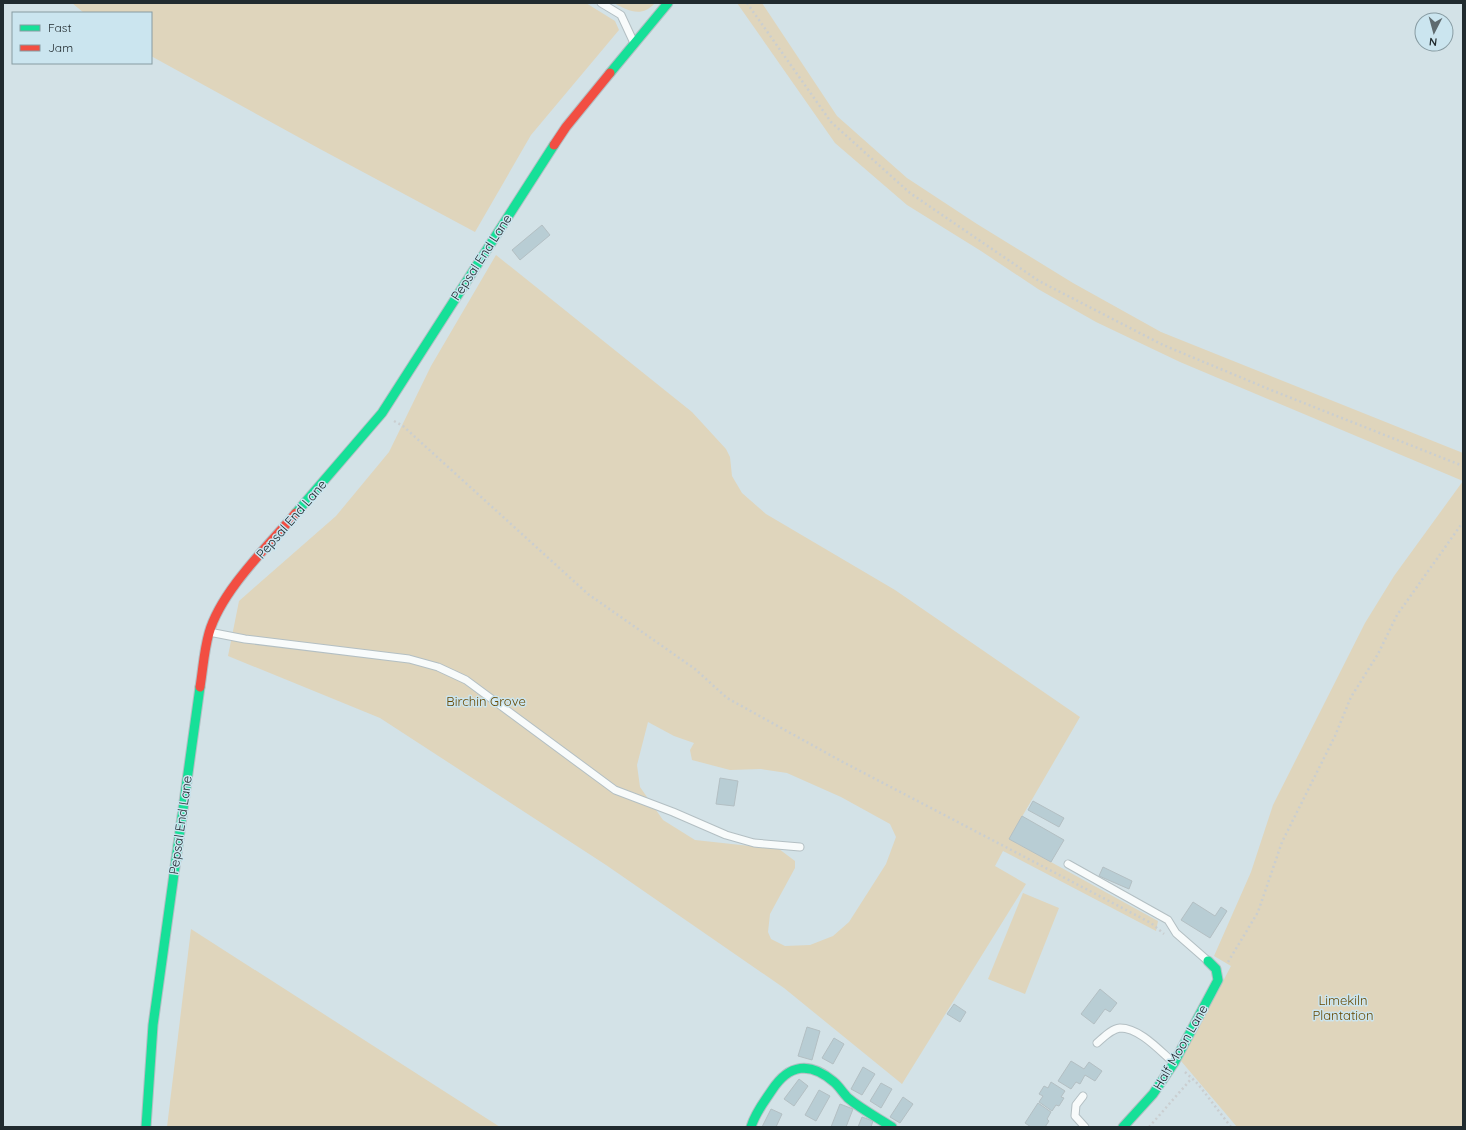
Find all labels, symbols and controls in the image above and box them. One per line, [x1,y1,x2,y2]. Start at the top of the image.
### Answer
legend [12,12,152,64]
north arrow [1414,12,1454,52]
text: Fast [48,20,72,35]
text: N [1428,35,1438,49]
text: Jam [48,40,73,55]
street label: Pepsal End Lane [447,211,515,303]
street label: Pepsal End Lane [252,476,330,562]
park label: Birchin Grove [446,693,526,709]
street label: Pepsal End Lane [165,775,195,875]
park label: Limekiln Plantation [1313,992,1373,1023]
street label: Half Moon Lane [1149,1002,1211,1092]

